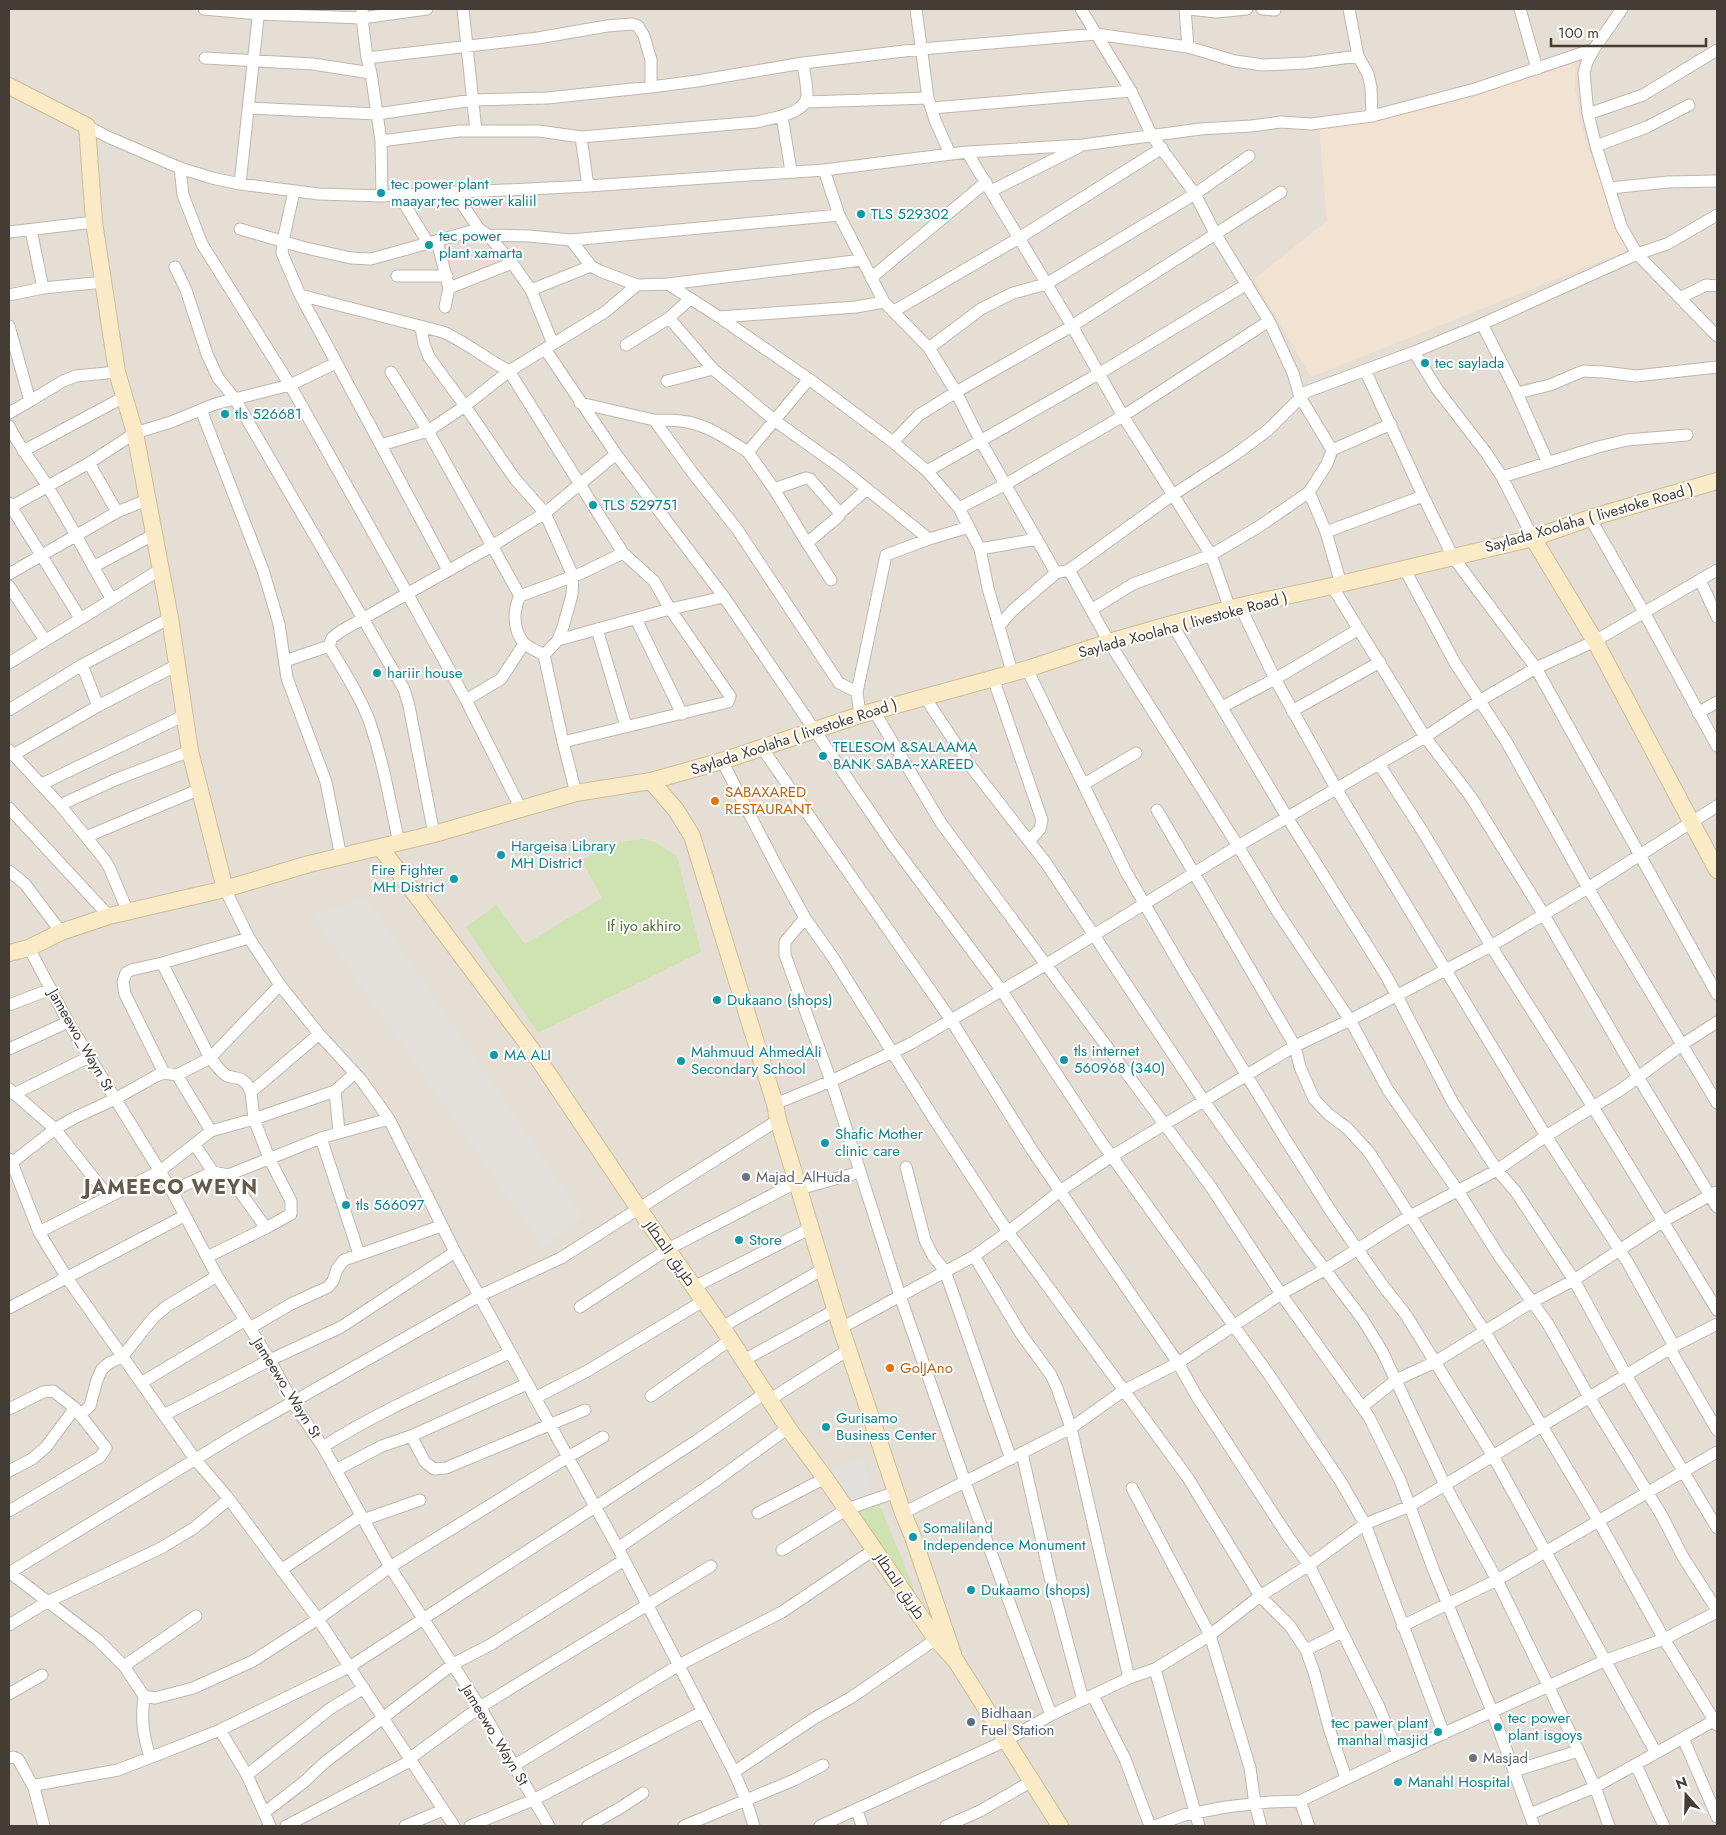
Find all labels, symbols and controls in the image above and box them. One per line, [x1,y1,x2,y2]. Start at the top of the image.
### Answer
scale bar [1551,15,1706,47]
text: 100 m [1558,22,1599,44]
place label: tec power plant maayar;tec power kaliil [391,173,536,212]
marker: tec power plant maayar;tec power kaliil [375,187,387,199]
place label: TLS 529302 [871,203,949,225]
marker: TLS 529302 [855,208,867,220]
place label: tec power plant xamarta [439,225,523,264]
marker: tec power plant xamarta [423,239,435,251]
place label: tec saylada [1435,352,1504,374]
marker: tec saylada [1419,357,1431,369]
place label: tls 526681 [235,403,302,425]
marker: tls 526681 [219,408,231,420]
street label: Saylada Xoolaha ( livestoke Road ) [1482,478,1696,558]
place label: TLS 529751 [603,494,678,516]
marker: TLS 529751 [587,499,599,511]
street label: Saylada Xoolaha ( livestoke Road ) [1076,586,1290,664]
place label: hariir house [387,662,463,684]
marker: hariir house [371,667,383,679]
street label: Saylada Xoolaha ( livestoke Road ) [688,693,900,781]
place label: TELESOM &SALAAMA BANK SABA~XAREED [833,736,978,775]
marker: TELESOM &SALAAMA BANK SABA~XAREED [817,750,829,762]
place label: SABAXARED RESTAURANT [725,781,812,820]
marker: SABAXARED RESTAURANT [709,795,721,807]
place label: Hargeisa Library MH District [511,835,616,874]
marker: Hargeisa Library MH District [495,849,507,861]
place label: Fire Fighter MH District [371,859,445,898]
marker: Fire Fighter MH District [448,873,460,885]
park label: If iyo akhiro [607,915,681,937]
street label: Jameewo_Wayn St [42,983,119,1096]
place label: Dukaano (shops) [727,989,833,1011]
marker: Dukaano (shops) [711,994,723,1006]
place label: tls internet 560968 (340) [1074,1040,1165,1079]
place label: Mahmuud AhmedAli Secondary School [691,1041,822,1080]
place label: MA ALI [504,1044,551,1066]
marker: MA ALI [488,1049,500,1061]
marker: tls internet 560968 (340) [1058,1054,1070,1066]
marker: Mahmuud AhmedAli Secondary School [675,1055,687,1067]
place label: Shafic Mother clinic care [835,1123,924,1162]
marker: Shafic Mother clinic care [819,1137,831,1149]
place label: Majad_AlHuda [756,1166,850,1188]
marker: Majad_AlHuda [740,1171,752,1183]
district label: JAMEECO WEYN [80,1173,258,1202]
place label: tls 566097 [356,1194,425,1216]
marker: tls 566097 [340,1199,352,1211]
street label: طريق المطار [638,1214,701,1291]
place label: Store [749,1229,782,1251]
marker: Store [733,1234,745,1246]
street label: Jameewo_Wayn St [246,1332,327,1443]
place label: GolJAno [900,1357,953,1379]
marker: GolJAno [884,1362,896,1374]
place label: Gurisamo Business Center [836,1407,938,1446]
marker: Gurisamo Business Center [820,1421,832,1433]
place label: Somaliland Independence Monument [923,1517,1086,1556]
marker: Somaliland Independence Monument [907,1531,919,1543]
street label: طريق المطار [869,1547,931,1624]
place label: Dukaamo (shops) [981,1579,1091,1601]
marker: Dukaamo (shops) [965,1584,977,1596]
street label: Jameewo_Wayn St [455,1678,534,1790]
place label: Bidhaan Fuel Station [981,1702,1054,1741]
place label: tec power plant isgoys [1508,1707,1582,1746]
place label: tec pawer plant manhal masjid [1331,1712,1428,1751]
marker: Bidhaan Fuel Station [965,1716,977,1728]
marker: tec power plant isgoys [1492,1721,1504,1733]
marker: tec pawer plant manhal masjid [1432,1726,1444,1738]
place label: Masjad [1483,1747,1528,1769]
marker: Masjad [1467,1752,1479,1764]
north arrow [1661,1770,1711,1820]
place label: Manahl Hospital [1408,1771,1510,1793]
text: N [1673,1771,1690,1794]
marker: Manahl Hospital [1392,1776,1404,1788]

